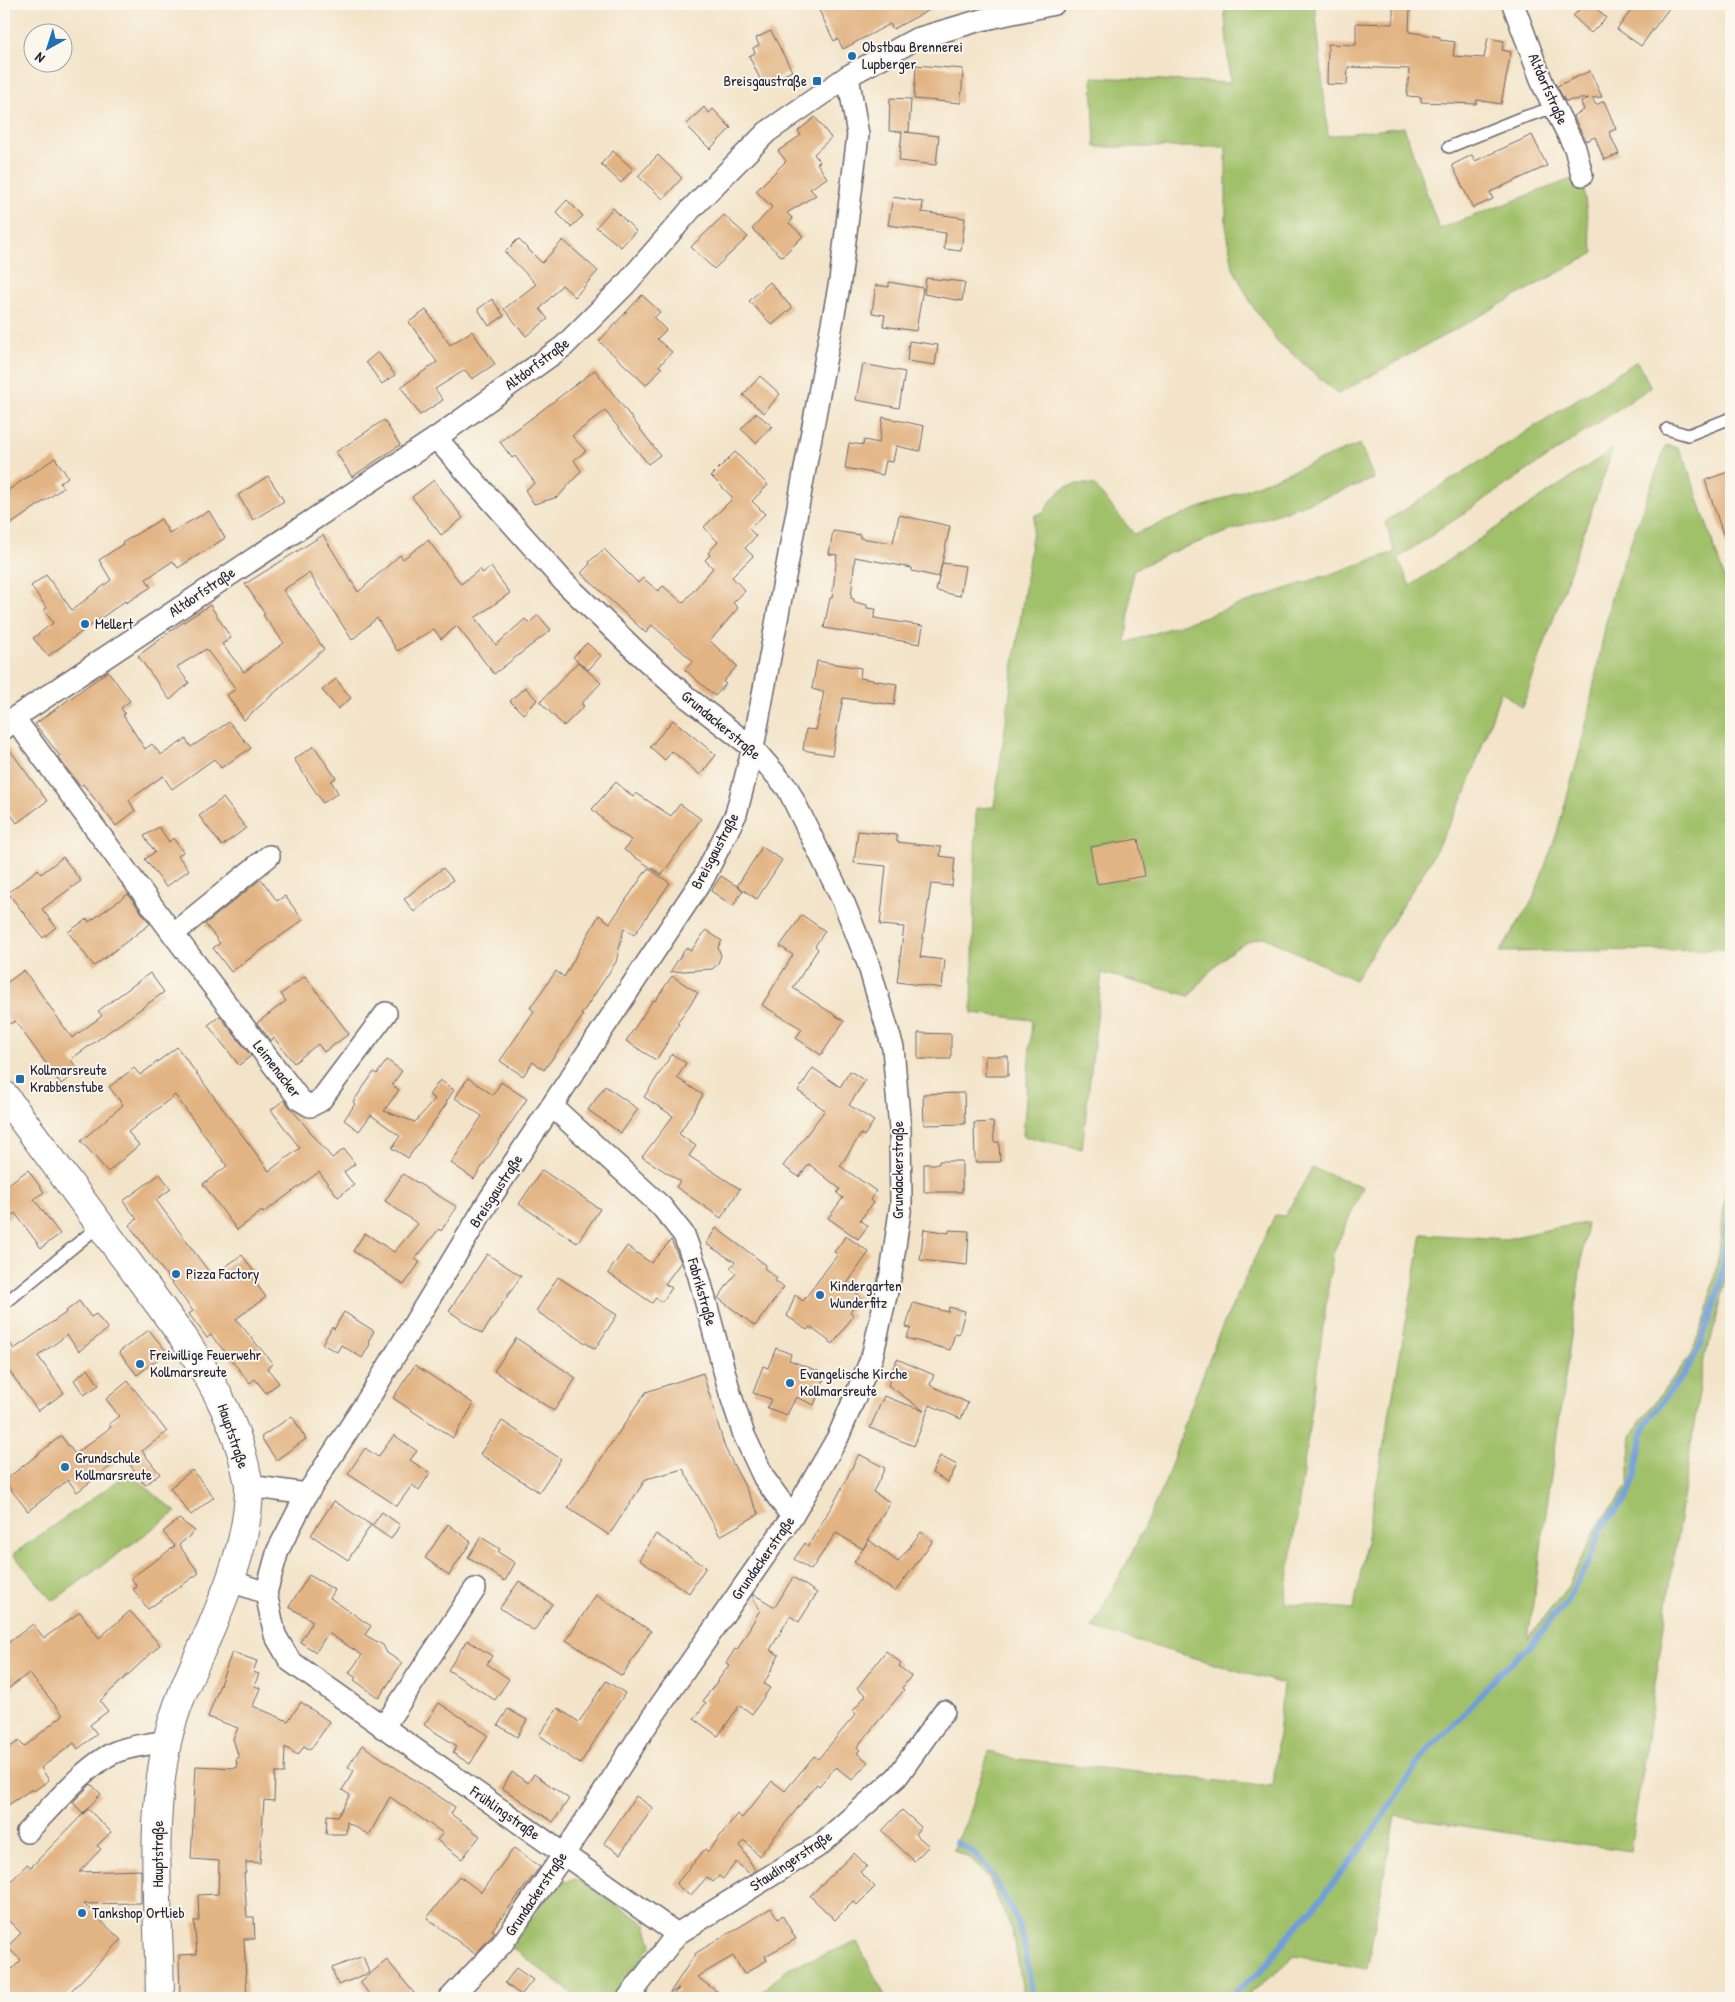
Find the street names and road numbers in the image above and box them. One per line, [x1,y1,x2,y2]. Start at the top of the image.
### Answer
street label: Altdorfstraße [1523,50,1574,128]
street label: Altdorfstraße [500,332,573,395]
street label: Altdorfstraße [164,562,239,622]
street label: Grundackerstraße [677,685,766,764]
street label: Breisgaustraße [686,809,743,893]
street label: Leimenacker [248,1036,307,1102]
street label: Grundackerstraße [887,1121,908,1219]
street label: Breisgaustraße [464,1150,527,1231]
street label: Fabrikstraße [683,1255,722,1328]
street label: Hauptstraße [213,1401,254,1471]
street label: Grundackerstraße [726,1512,799,1604]
street label: Frühlingstraße [465,1780,545,1844]
street label: Hauptstraße [147,1820,168,1887]
street label: Staudingerstraße [746,1825,836,1896]
street label: Grundackerstraße [500,1847,572,1940]

